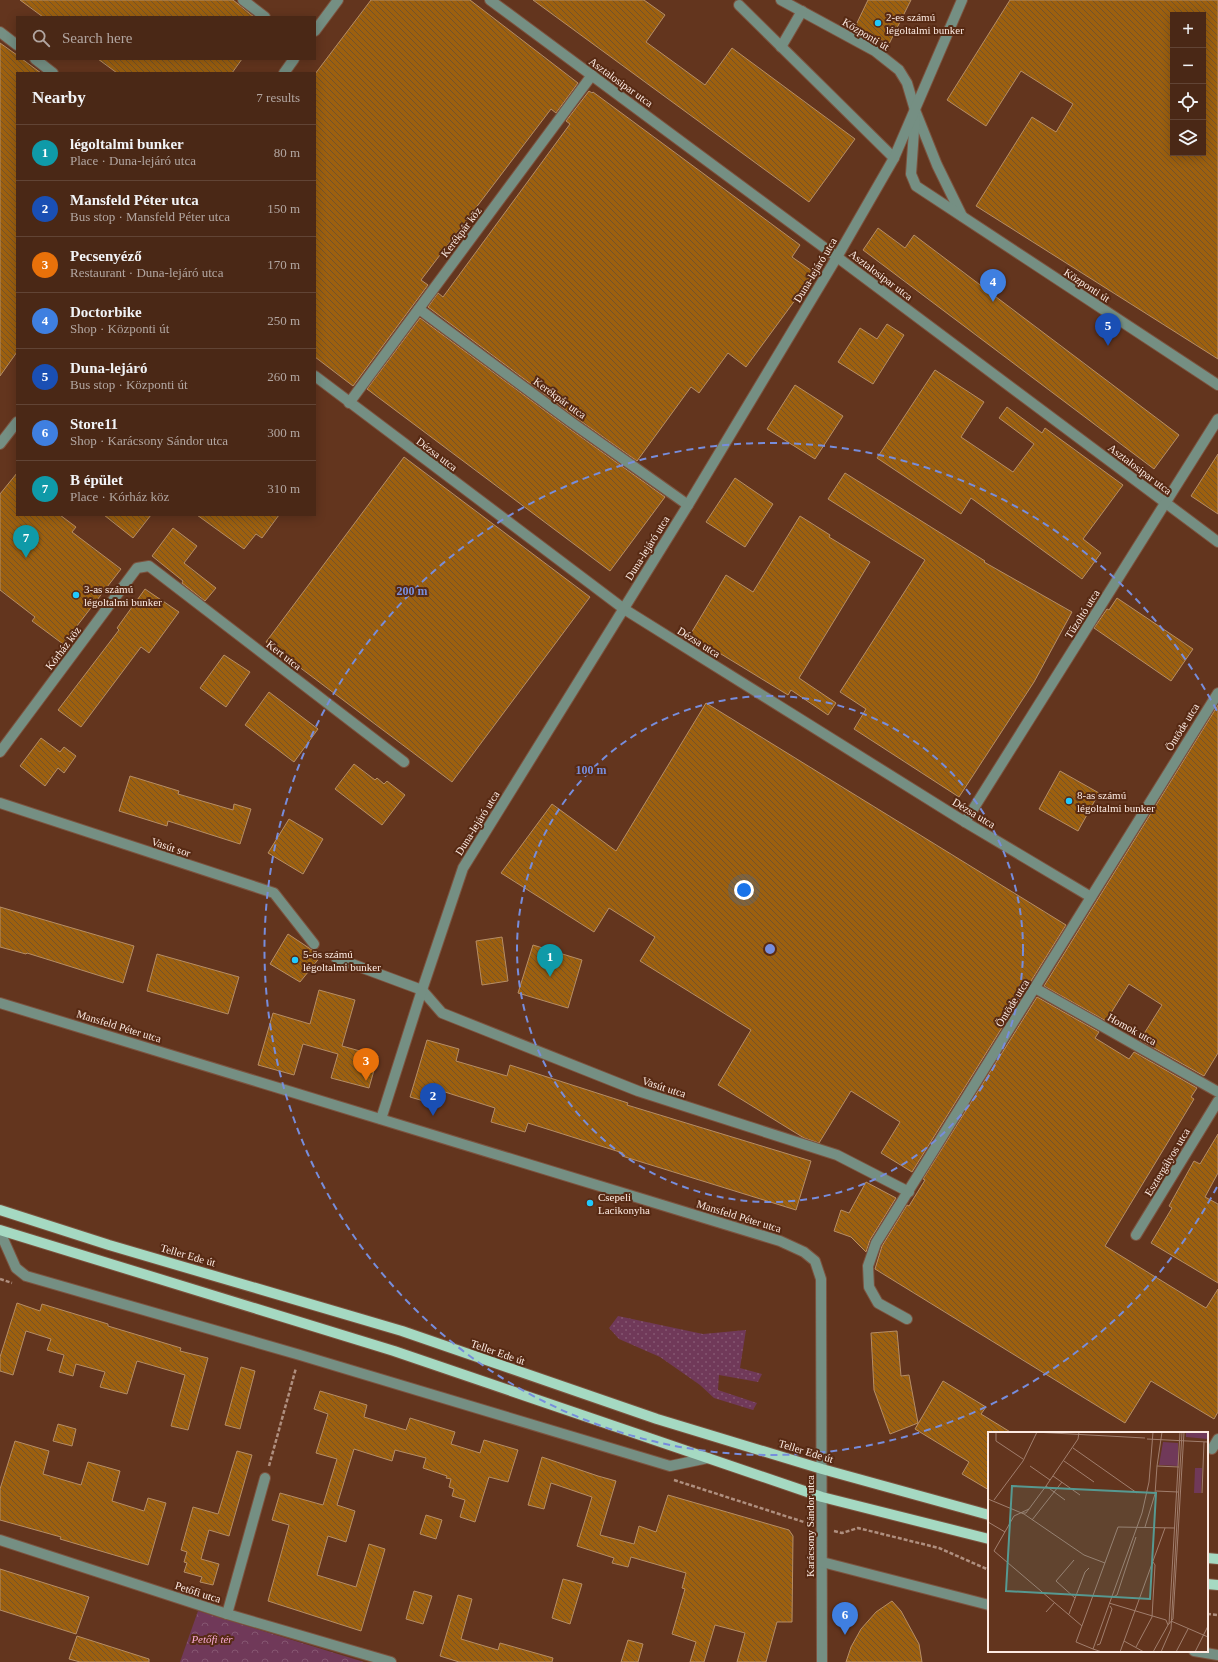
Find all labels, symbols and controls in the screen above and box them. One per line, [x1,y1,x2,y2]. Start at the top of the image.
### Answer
place label: 2-es számú légoltalmi bunker [886,11,964,36]
map controls [1170,12,1206,156]
button: + [1170,12,1206,48]
street label: Központi út [841,15,891,53]
search box [16,16,316,60]
marker: 2-es számú légoltalmi bunker [873,18,883,28]
icon: search [30,27,52,49]
text: Search here [62,30,132,46]
button: − [1170,48,1206,84]
street label: Asztalosipar utca [587,55,655,109]
button: locate [1170,84,1206,120]
text: Nearby [32,88,86,107]
text: 7 results [256,90,300,105]
button: layers [1170,120,1206,156]
text: légoltalmi bunker [70,136,184,152]
text: 1 [42,145,48,160]
text: 80 m [274,145,300,160]
text: Place · Duna-lejáró utca [70,153,196,168]
text: Mansfeld Péter utca [70,192,199,208]
text: 2 [42,201,48,216]
text: 150 m [267,201,300,216]
street label: Kerékpár köz [438,205,484,259]
text: Bus stop · Mansfeld Péter utca [70,209,230,224]
street label: Duna-lejáró utca [791,235,839,305]
street label: Asztalosipar utca [847,247,915,303]
text: Pecsenyéző [70,248,142,264]
text: 3 [42,257,48,272]
text: 170 m [267,257,300,272]
text: Restaurant · Duna-lejáró utca [70,265,223,280]
street label: Központi út [1062,266,1112,304]
pin: 4 [980,269,1006,302]
text: Doctorbike [70,304,142,320]
text: 4 [42,313,48,328]
text: 250 m [267,313,300,328]
pin: 5 [1095,313,1121,346]
text: Shop · Központi út [70,321,169,336]
text: Duna-lejáró [70,360,148,376]
text: 5 [42,369,48,384]
text: 260 m [267,369,300,384]
street label: Kerékpár utca [531,375,589,421]
text: Bus stop · Központi út [70,377,188,392]
text: Store11 [70,416,118,432]
text: 6 [42,425,48,440]
text: 300 m [267,425,300,440]
text: Shop · Karácsony Sándor utca [70,433,228,448]
street label: Dézsa utca [414,435,460,473]
street label: Asztalosipar utca [1106,441,1174,497]
text: B épület [70,472,123,488]
text: 7 [42,481,48,496]
text: 310 m [267,481,300,496]
text: Place · Kórház köz [70,489,169,504]
street label: Duna-lejáró utca [622,514,672,582]
pin: 7 [13,525,39,558]
place label: 3-as számú légoltalmi bunker [84,583,162,608]
text: 200 m [397,584,428,598]
street label: Tűzoltó utca [1062,587,1102,641]
marker: 3-as számú légoltalmi bunker [71,590,81,600]
street label: Kórház köz [43,624,83,672]
street label: Dézsa utca [675,624,723,660]
street label: Kert utca [264,638,304,672]
street label: Öntöde utca [1163,701,1201,753]
text: 100 m [576,763,607,777]
street label: Duna-lejáró utca [452,789,502,857]
place label: 8-as számú légoltalmi bunker [1077,789,1155,814]
street label: Dézsa utca [950,796,998,831]
marker: 8-as számú légoltalmi bunker [1064,796,1074,806]
street label: Vasút sor [150,835,192,859]
your location [734,880,754,900]
centre of rings [763,942,777,956]
pin: 1 [537,944,563,977]
place label: 5-ös számú légoltalmi bunker [303,948,381,973]
marker: 5-ös számú légoltalmi bunker [290,955,300,965]
street label: Öntöde utca [993,977,1031,1029]
street label: Mansfeld Péter utca [75,1007,163,1045]
street label: Homok utca [1105,1011,1159,1047]
pin: 3 [353,1048,379,1081]
street label: Vasút utca [641,1074,688,1100]
pin: 2 [420,1083,446,1116]
street label: Esztergályos utca [1142,1126,1192,1198]
place label: Csepeli Lacikonyha [598,1191,650,1216]
street label: Mansfeld Péter utca [695,1197,783,1235]
marker: Csepeli Lacikonyha [585,1198,595,1208]
street label: Teller Ede út [159,1241,217,1269]
street label: Teller Ede út [469,1337,527,1367]
inset map [988,1432,1208,1652]
street label: Teller Ede út [777,1437,835,1465]
street label: Karácsony Sándor utca [804,1475,816,1577]
street label: Petőfi utca [174,1579,222,1605]
pin: 6 [832,1602,858,1635]
park label: Petőfi tér [190,1633,233,1645]

